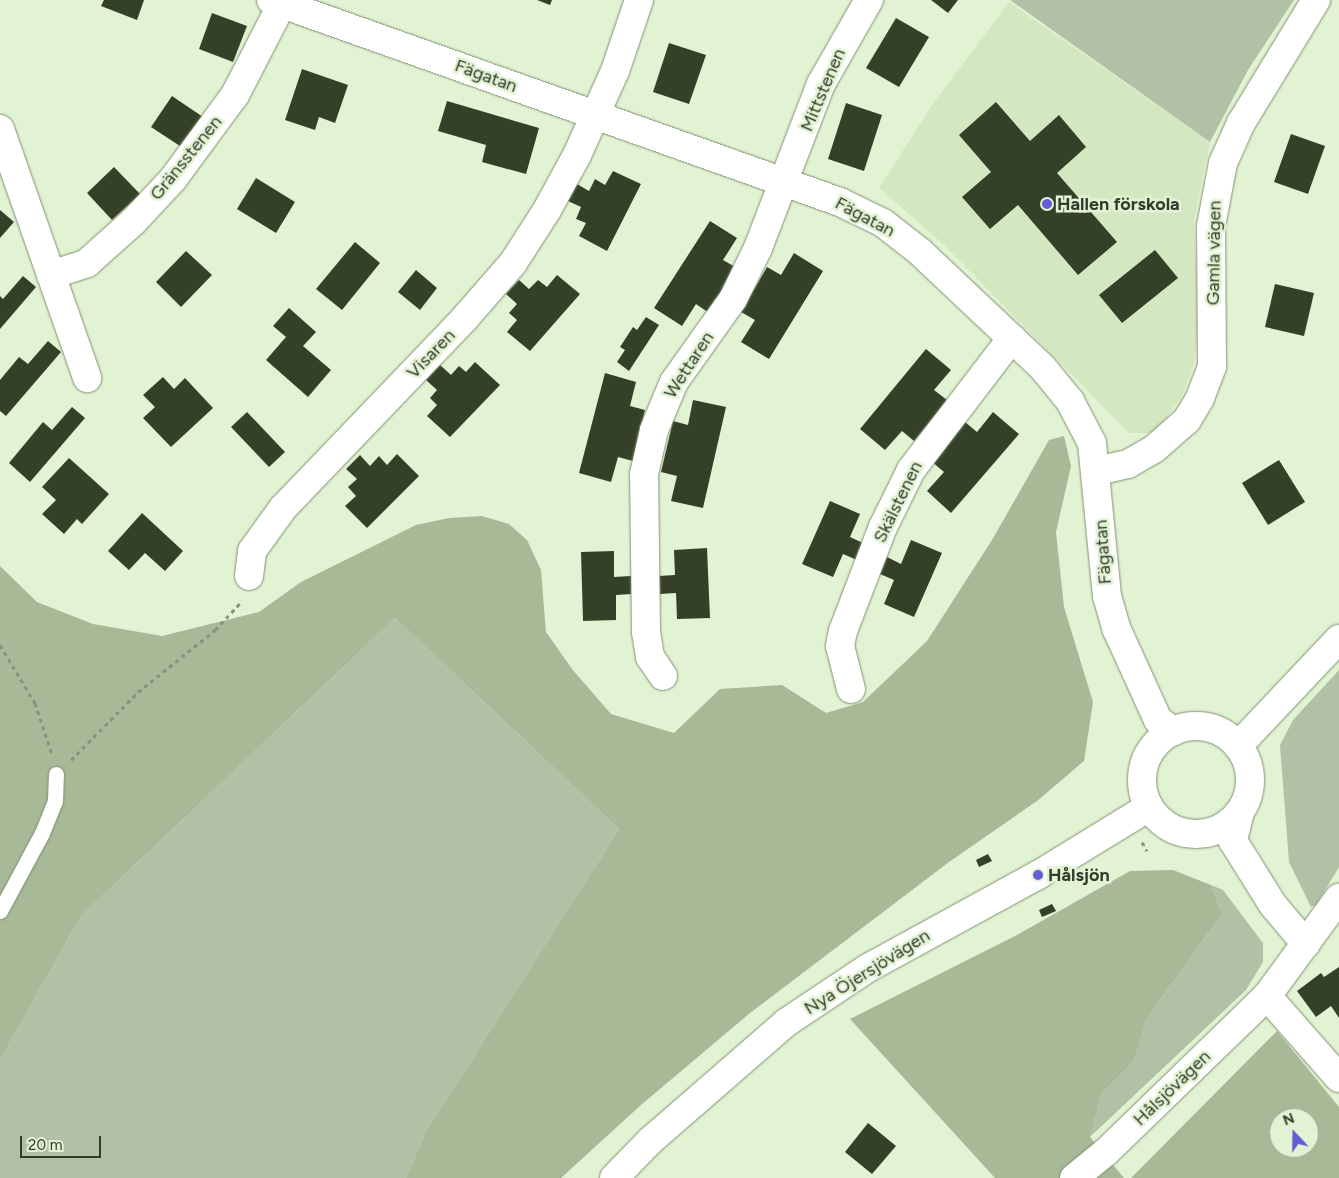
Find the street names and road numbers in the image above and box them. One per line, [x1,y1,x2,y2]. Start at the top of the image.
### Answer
street label: Mittstenen [796,45,850,135]
street label: Fägatan [452,55,520,97]
street label: Gränsstenen [145,111,227,205]
street label: Fägatan [831,192,899,242]
street label: Gamla vägen [1202,200,1226,306]
street label: Visaren [402,325,460,383]
street label: Wettaren [659,328,719,402]
street label: Skälstenen [869,458,927,546]
street label: Fägatan [1090,519,1116,585]
street label: Nya Öjersjövägen [800,925,934,1019]
street label: Hålsjövägen [1129,1046,1215,1130]

